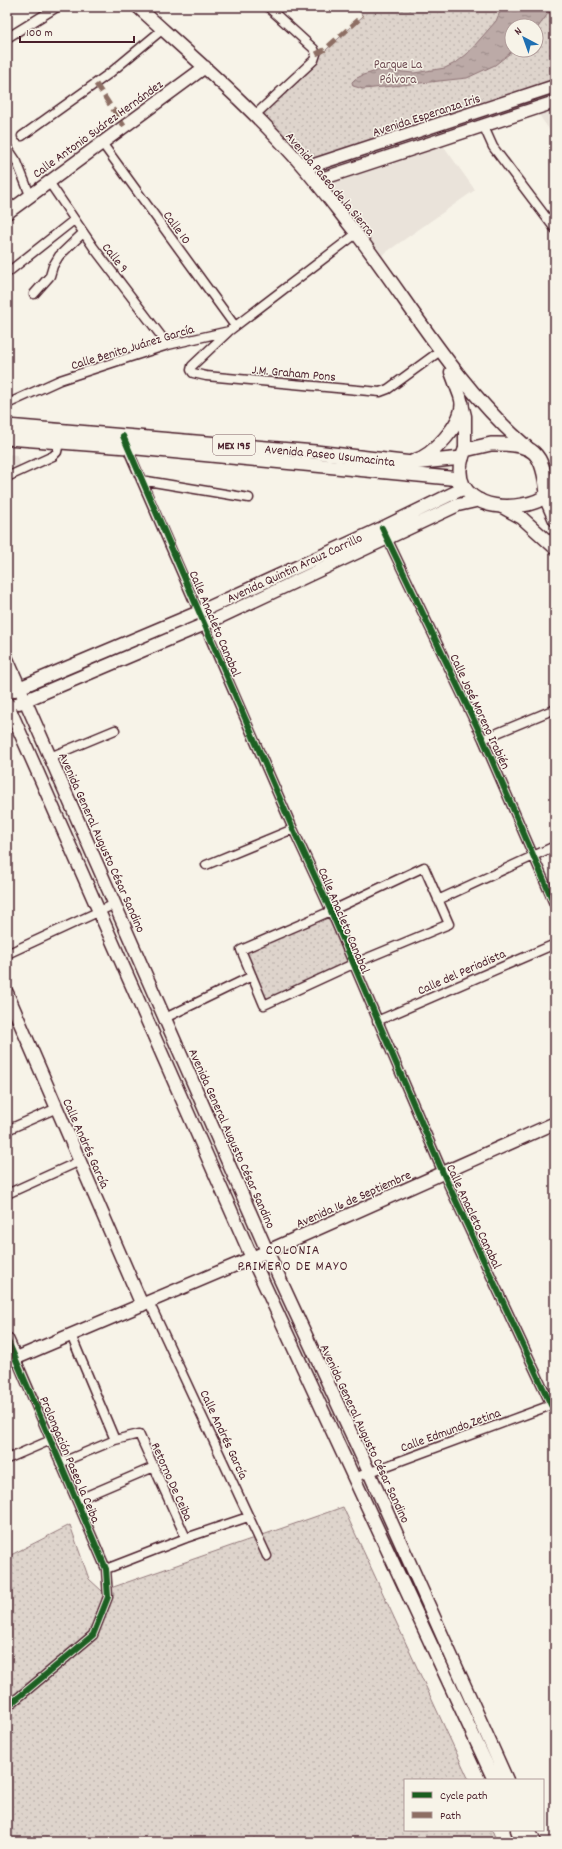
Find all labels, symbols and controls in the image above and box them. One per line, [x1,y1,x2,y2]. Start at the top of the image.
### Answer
scale bar [20,18,134,44]
north arrow [504,18,544,58]
text: N [511,24,526,40]
text: 100 m [26,25,53,42]
park label: Parque La Pólvora [374,56,423,90]
street label: Calle Antonio Suárez Hernández [29,76,168,184]
street label: Avenida Esperanza Iris [370,90,483,143]
street label: Avenida Paseo de la Sierra [280,129,379,241]
street label: Calle 10 [157,208,195,249]
street label: Calle 9 [96,240,132,278]
street label: Calle Benito Juárez García [69,320,197,376]
street label: J.M. Graham Pons [251,361,337,388]
road number: MEX 195 [213,435,255,455]
street label: Avenida Paseo Usumacinta [264,441,397,473]
street label: Avenida Quintin Arauz Carrillo [224,529,366,609]
street label: Calle Anacleto Canabal [183,568,245,680]
street label: Calle José Moreno Irabién [444,651,514,773]
street label: Avenida General Augusto César Sandino [52,750,149,936]
street label: Calle Anacleto Canabal [312,865,374,977]
street label: Calle del Periodista [415,945,510,1001]
street label: Avenida General Augusto César Sandino [182,1046,279,1232]
street label: Calle Andrés García [56,1096,113,1193]
street label: Calle Anacleto Canabal [440,1162,505,1273]
street label: Avenida 16 de Septiembre [293,1166,415,1234]
district label: COLONIA PRIMERO DE MAYO [238,1241,348,1277]
street label: Avenida General Augusto César Sandino [314,1342,414,1527]
street label: Calle Andrés García [194,1387,252,1484]
street label: Prolongación Paseo la Ceiba [33,1394,104,1527]
street label: Calle Edmundo Zetina [398,1404,505,1458]
street label: Retorno De Ceiba [145,1440,197,1525]
legend [404,1779,544,1831]
text: Cycle path [440,1788,488,1805]
text: Path [440,1808,461,1825]

